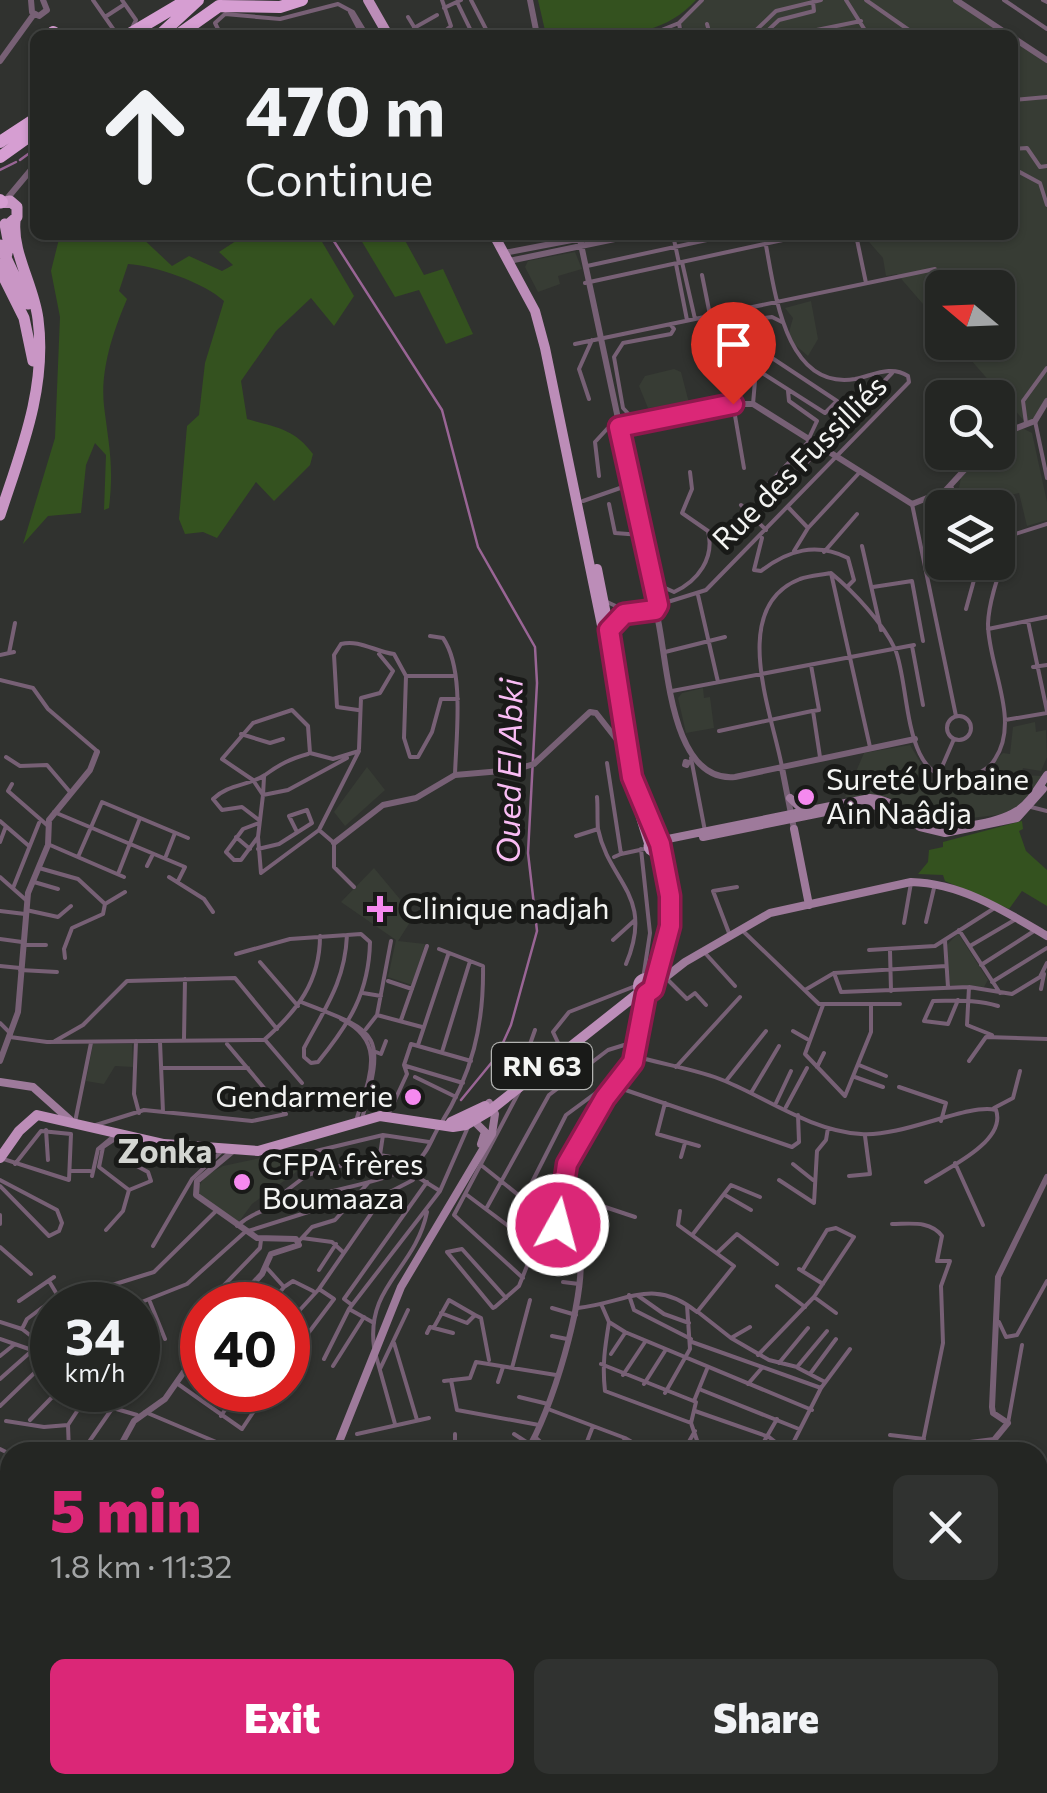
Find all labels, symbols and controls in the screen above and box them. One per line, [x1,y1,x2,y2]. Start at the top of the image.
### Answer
text: 470 m [245,65,446,150]
icon: ahead [80,70,210,200]
text: Continue [245,150,433,205]
north arrow [925,270,1015,360]
map controls [925,270,1015,580]
pin [691,302,776,405]
icon: arrive [706,317,761,372]
street label: Rue des Fussilliés [703,366,893,556]
button: search [925,380,1015,470]
button: layers [925,490,1015,580]
water label: Oued El Abki [486,676,530,864]
place label: Sureté Urbaine Ain Naâdja [826,759,1029,830]
marker: Sureté Urbaine Ain Naâdja [795,786,817,808]
place label: Clinique nadjah [402,888,609,925]
marker: Clinique nadjah [367,896,393,922]
road number: RN 63 [492,1043,592,1089]
place label: Gendarmerie [215,1076,393,1113]
marker: Gendarmerie [402,1086,424,1108]
district label: Zonka [118,1130,212,1170]
place label: CFPA frères Boumaaza [262,1144,424,1215]
marker: CFPA frères Boumaaza [231,1171,253,1193]
position arrow [506,1173,610,1277]
speed limit sign: 40 [180,1282,310,1412]
text: 34 [65,1304,125,1365]
text: km/h [65,1357,125,1387]
text: 5 min [50,1471,201,1544]
button: close [893,1475,998,1580]
text: 1.8 km · 11:32 [50,1545,232,1585]
button: Exit [50,1659,514,1774]
button: Share [534,1659,998,1774]

